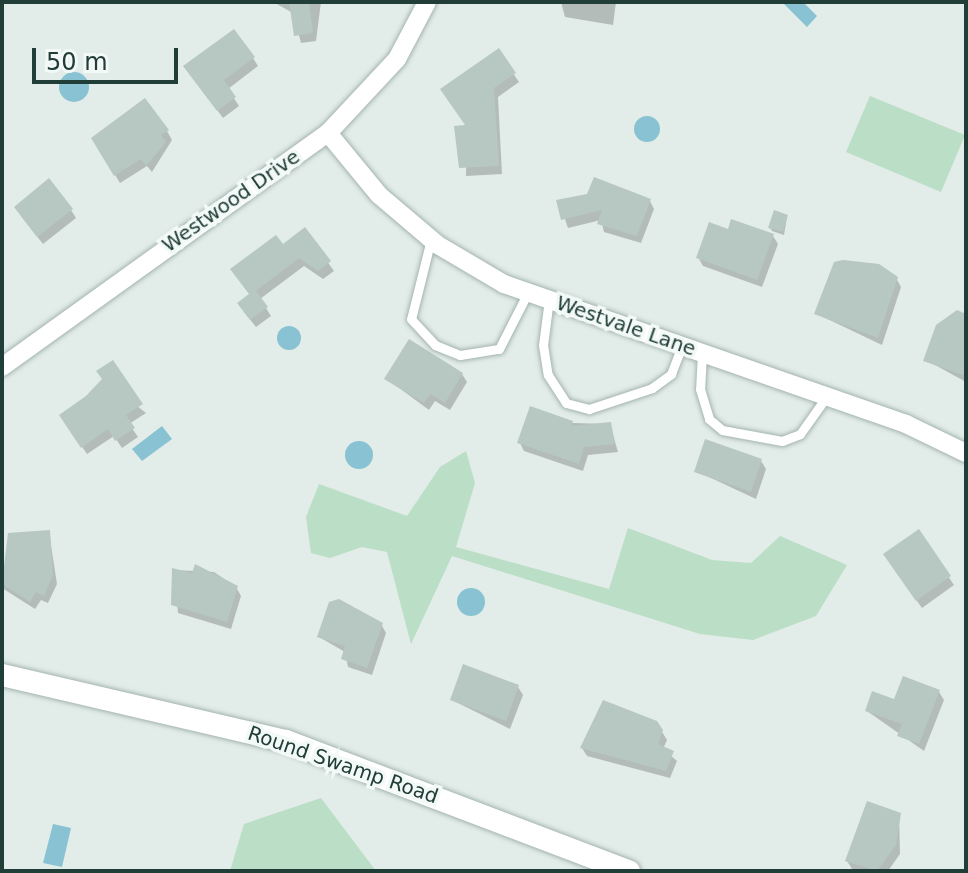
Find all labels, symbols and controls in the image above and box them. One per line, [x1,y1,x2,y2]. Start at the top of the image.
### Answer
scale bar [36,32,182,82]
text: 50 m [46,48,108,76]
street label: Westwood Drive [158,145,304,257]
street label: Westvale Lane [553,291,699,361]
street label: Round Swamp Road [245,721,441,809]

